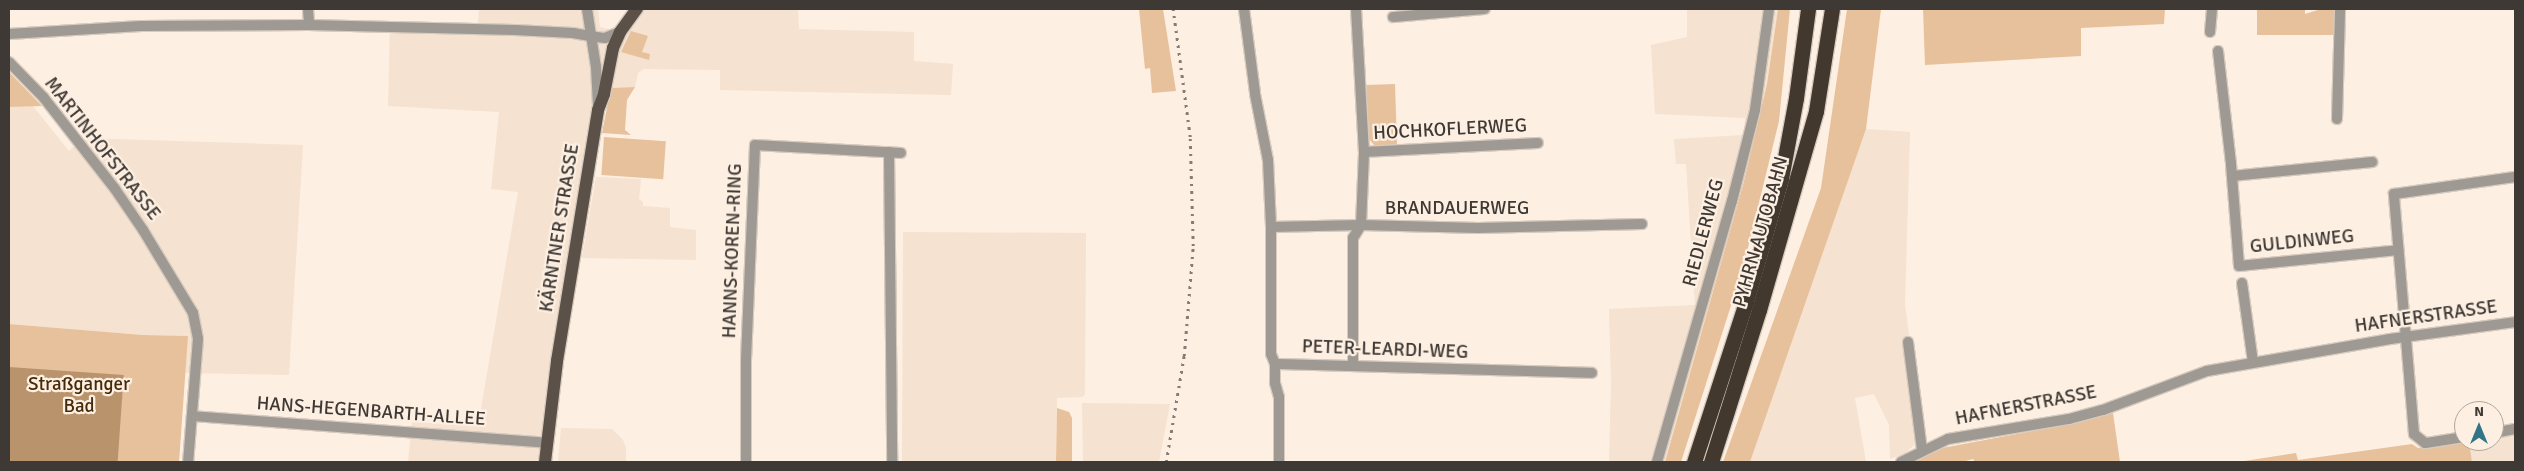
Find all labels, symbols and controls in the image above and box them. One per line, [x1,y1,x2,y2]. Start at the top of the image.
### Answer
street label: MARTINHOFSTRASSE [39,73,165,225]
street label: HOCHKOFLERWEG [1373,115,1527,145]
street label: KÄRNTNER STRASSE [535,142,585,314]
street label: PYHRN AUTOBAHN [1729,154,1793,310]
street label: HANNS-KOREN-RING [719,163,747,339]
street label: RIEDLERWEG [1679,177,1729,289]
street label: BRANDAUERWEG [1385,198,1529,220]
street label: GULDINWEG [2249,225,2355,259]
street label: HAFNERSTRASSE [2353,296,2499,338]
street label: PETER-LEARDI-WEG [1301,336,1469,364]
park label: Straßganger Bad [28,374,130,418]
street label: HAFNERSTRASSE [1953,381,2099,431]
street label: HANS-HEGENBARTH-ALLEE [256,393,486,431]
north arrow [2454,401,2504,451]
text: N [2474,403,2484,420]

